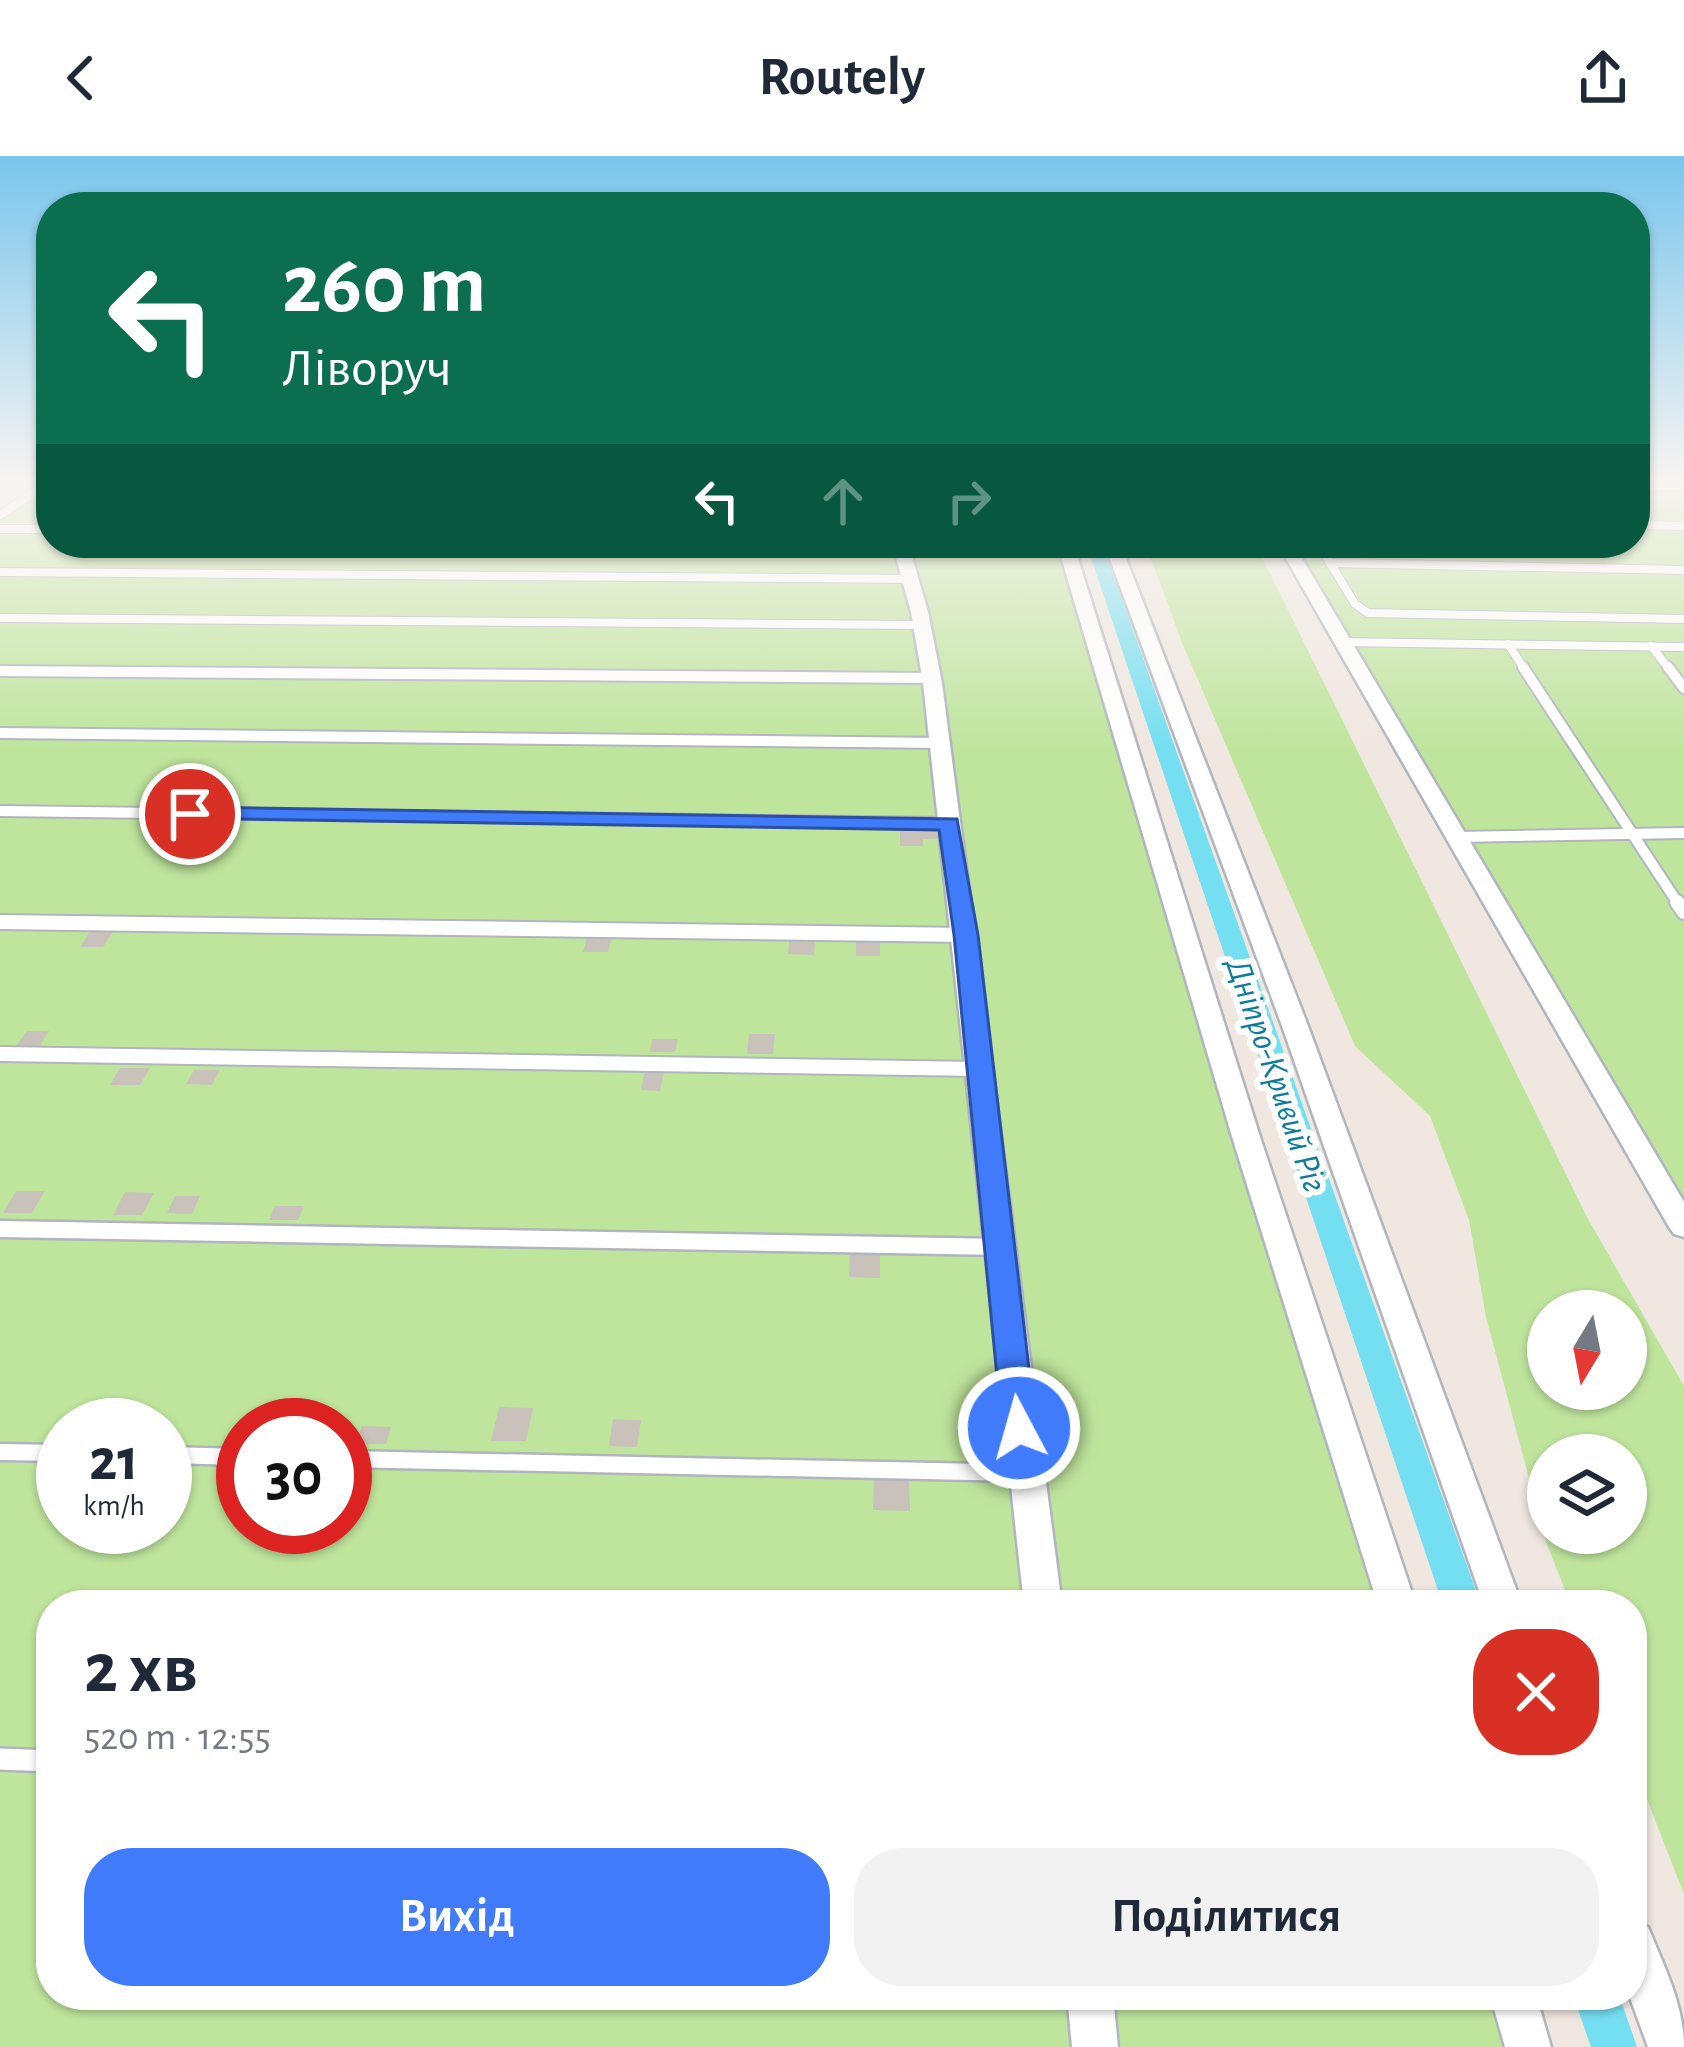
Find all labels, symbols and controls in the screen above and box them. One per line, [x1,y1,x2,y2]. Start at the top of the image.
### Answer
icon: back [48,45,114,111]
icon: share [1570,45,1636,111]
text: Routely [759,51,925,105]
icon: left [84,240,240,396]
text: 260 m [282,244,486,328]
text: Ліворуч [282,342,452,396]
icon: left [684,468,750,534]
icon: ahead [810,468,876,534]
icon: right [936,468,1002,534]
pin [139,763,241,865]
icon: arrive [157,781,223,847]
water label: Дніпро-Кривий Ріг [1219,952,1333,1196]
north arrow [1527,1290,1647,1410]
map controls [1527,1290,1647,1554]
position arrow [956,1365,1082,1491]
speed limit sign: 30 [216,1398,372,1554]
text: 21 [89,1431,139,1491]
button: layers [1527,1434,1647,1554]
text: km/h [83,1491,145,1521]
button: close [1473,1629,1599,1755]
text: 2 хв [84,1633,198,1705]
text: 520 m · 12:55 [84,1718,271,1757]
button: Вихід [84,1848,830,1986]
button: Поділитися [854,1848,1599,1986]

